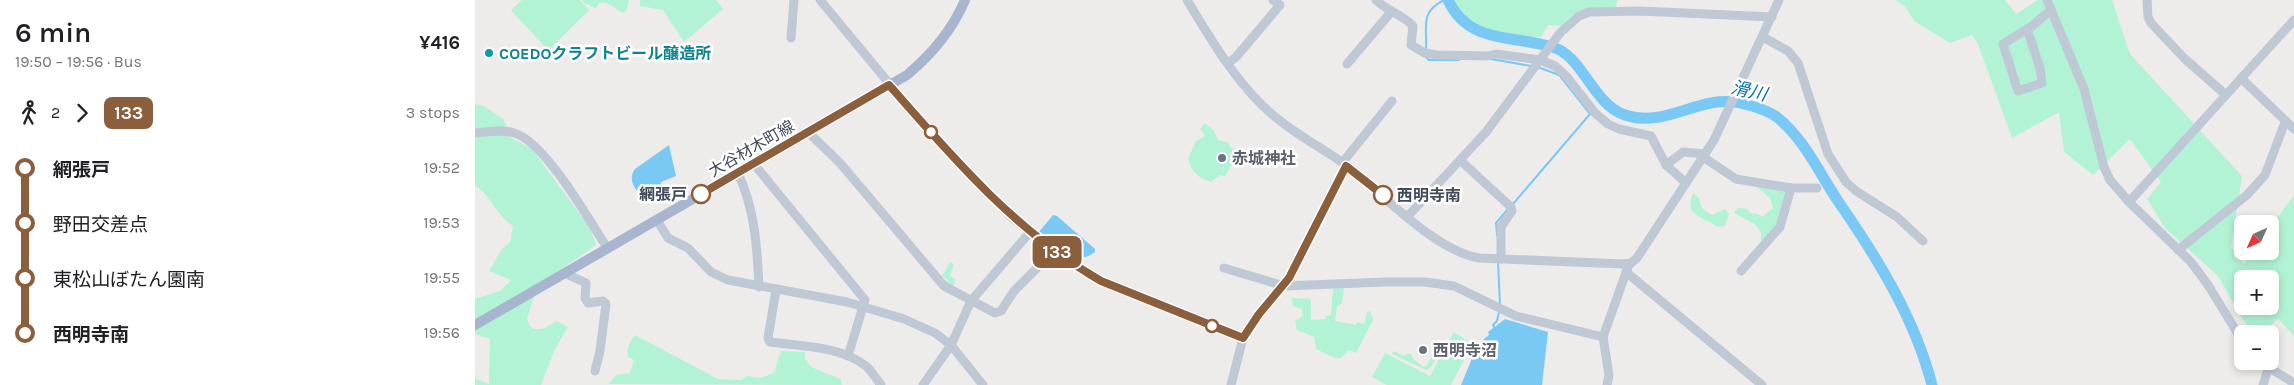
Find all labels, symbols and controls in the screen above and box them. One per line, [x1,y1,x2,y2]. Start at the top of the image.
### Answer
text: 6 min [15,16,91,49]
text: ¥416 [419,32,460,54]
place label: COEDOクラフトビール醸造所 [499,44,711,63]
marker: COEDOクラフトビール醸造所 [483,47,495,59]
text: 19:50 – 19:56 · Bus [15,52,142,71]
water label: 滑川 [1729,76,1771,106]
icon: walk [15,99,43,127]
icon: forward [68,99,96,127]
text: 133 [114,102,143,124]
text: 2 [51,103,60,122]
text: 3 stops [406,103,460,122]
street label: 大谷材木町線 [705,116,798,181]
unlabelled marker [924,125,938,139]
place label: 赤城神社 [1232,149,1296,168]
marker: 赤城神社 [1216,152,1228,164]
text: 19:52 [423,158,460,177]
text: 網張戸 [53,159,110,181]
marker: 網張戸 [691,184,711,204]
place label: 網張戸 [639,185,687,204]
marker: 西明寺南 [1373,185,1393,205]
place label: 西明寺南 [1397,186,1461,205]
text: 19:53 [423,213,460,232]
text: 野田交差点 [53,214,148,236]
north arrow [2234,215,2279,260]
map controls [2234,215,2279,370]
line badge: 133 [1028,236,1086,268]
text: 133 [1043,241,1071,263]
text: 19:55 [424,268,460,287]
text: 東松山ぼたん園南 [53,269,205,291]
button: + [2234,270,2279,315]
unlabelled marker [1205,319,1219,333]
text: 19:56 [424,323,460,342]
text: 西明寺南 [53,324,129,346]
button: − [2234,325,2279,370]
place label: 西明寺沼 [1433,341,1497,360]
marker: 西明寺沼 [1417,344,1429,356]

